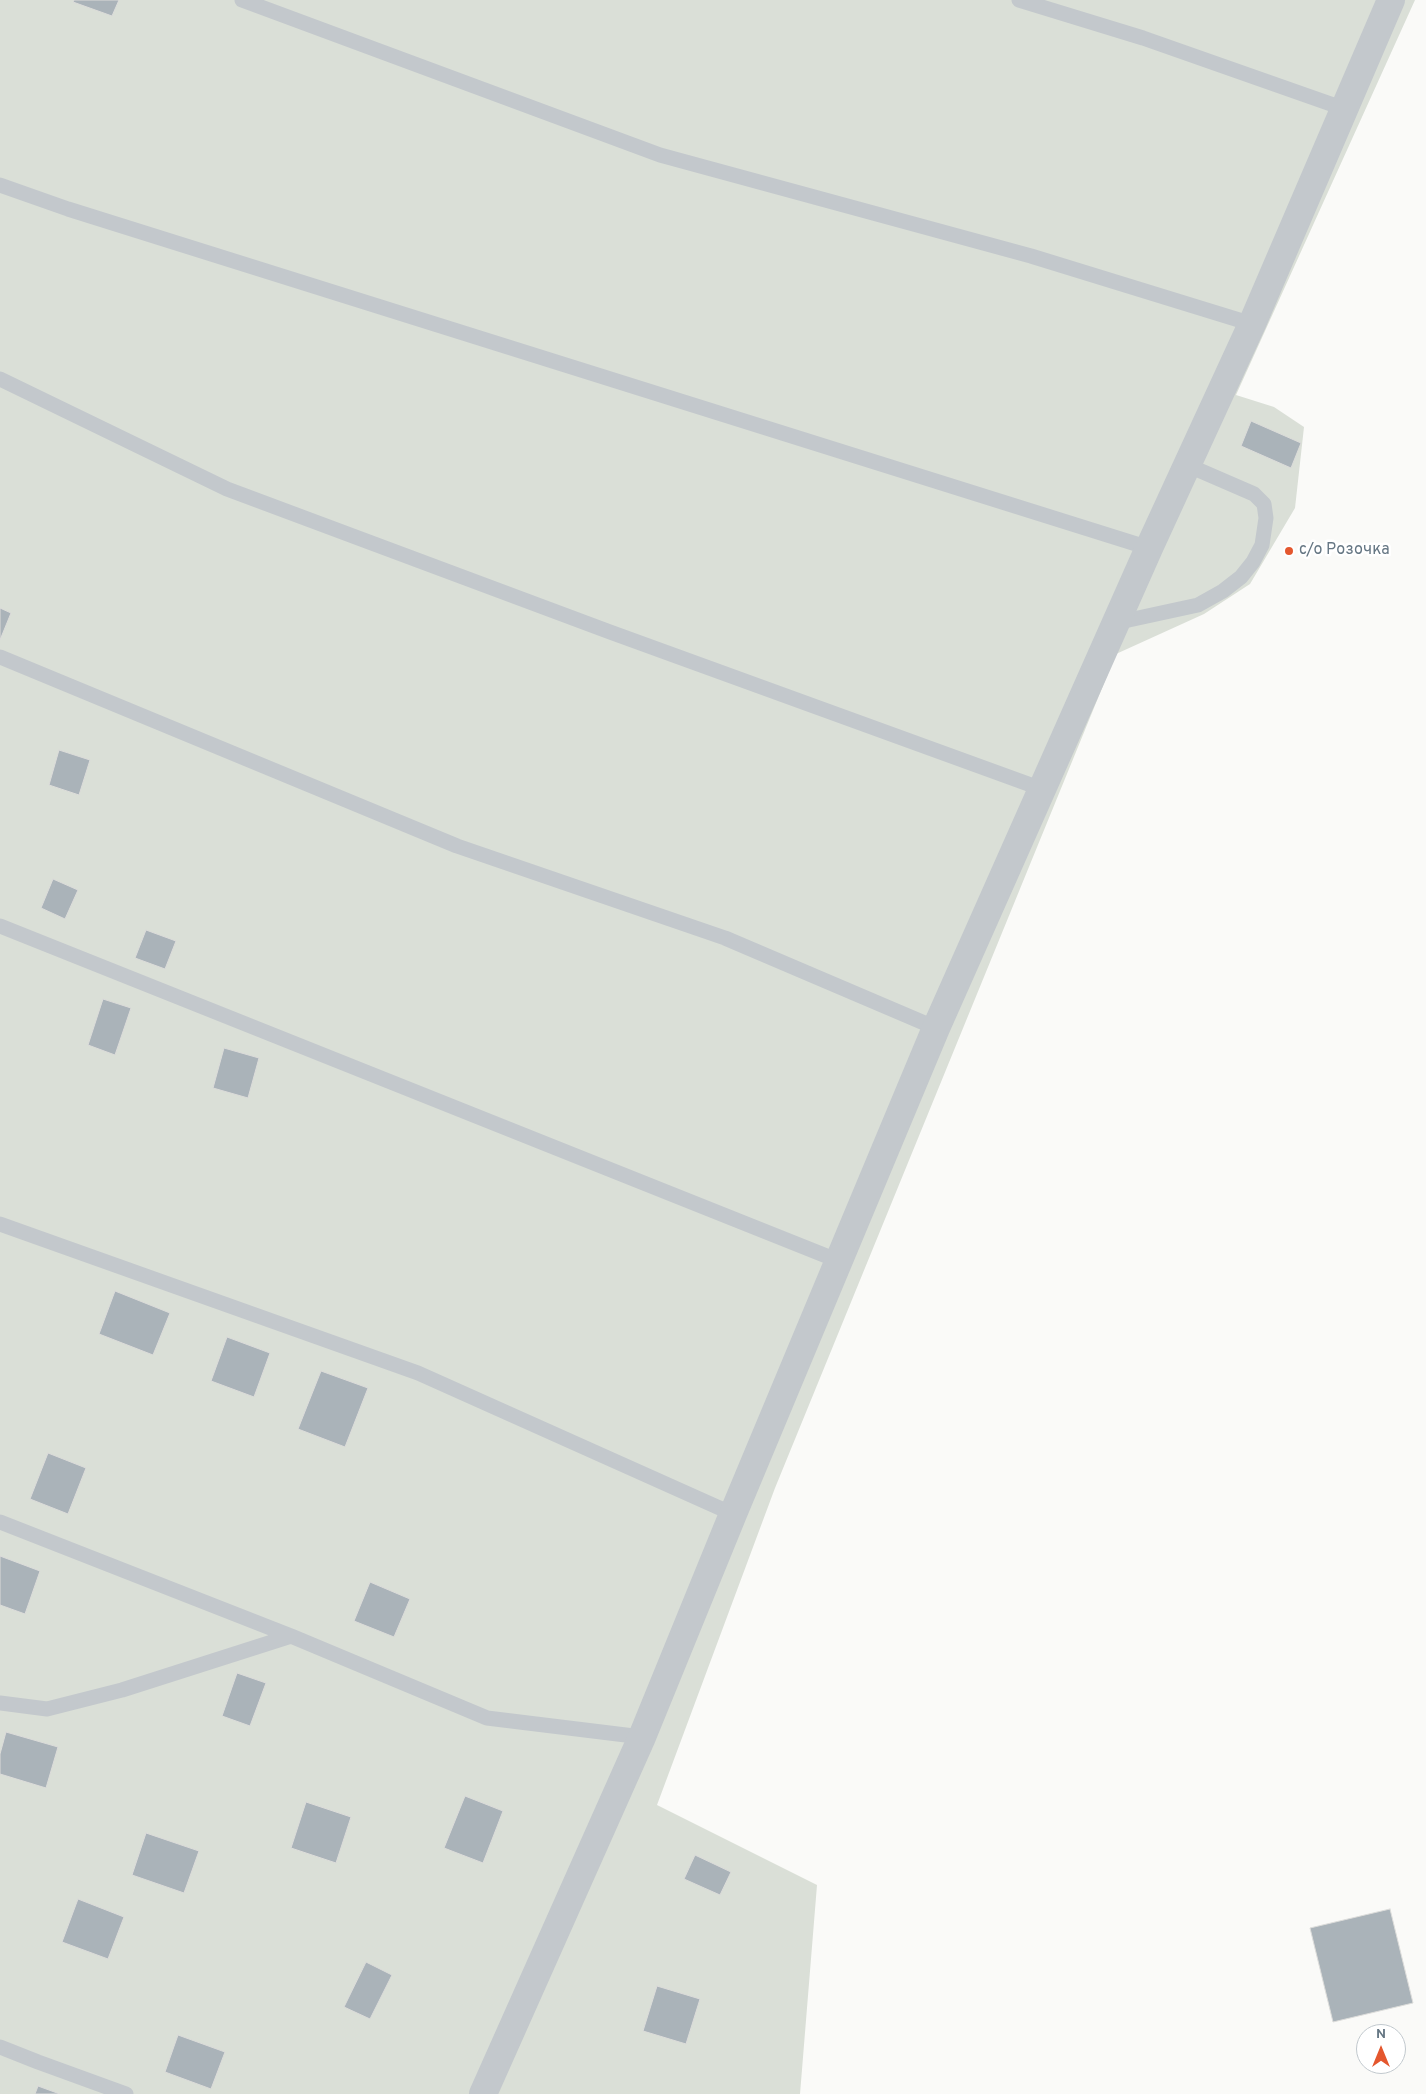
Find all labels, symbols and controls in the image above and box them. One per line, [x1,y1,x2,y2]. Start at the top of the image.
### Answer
place label: с/о Розочка [1299,541,1390,561]
marker: с/о Розочка [1283,545,1295,557]
north arrow [1356,2024,1406,2074]
text: N [1376,2026,1386,2043]

